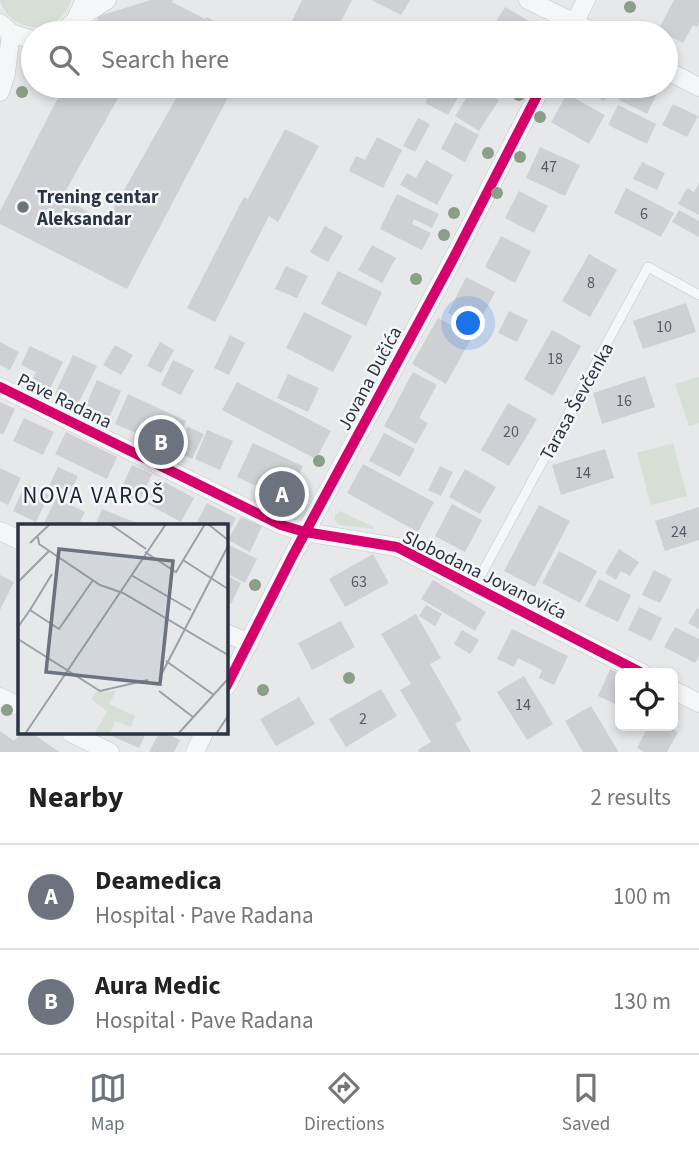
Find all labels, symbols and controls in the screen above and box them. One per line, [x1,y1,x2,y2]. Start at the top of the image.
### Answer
search box [21,21,678,98]
icon: search [45,41,83,79]
text: Search here [101,41,229,78]
house number: 47 [541,156,557,178]
place label: Trening centar Aleksandar [36,184,159,233]
marker: Trening centar Aleksandar [15,199,31,215]
house number: 6 [640,203,648,225]
house number: 8 [587,272,595,294]
your location [451,306,485,340]
house number: 10 [656,316,672,338]
street label: Jovana Dučića [332,322,409,436]
street label: Tarasa Ševčenka [534,338,621,465]
house number: 18 [547,348,563,370]
street label: Pave Radana [13,367,116,436]
house number: 16 [616,390,632,412]
pin: B [138,416,184,468]
house number: 20 [503,421,519,443]
house number: 14 [575,462,591,484]
pin: A [259,468,305,520]
district label: NOVA VAROŠ [22,479,166,512]
house number: 24 [671,521,687,543]
inset map [18,524,228,734]
street label: Slobodana Jovanovića [398,524,571,627]
house number: 63 [351,571,367,593]
map controls [615,668,678,731]
button: locate [615,668,678,731]
house number: 14 [515,694,531,716]
house number: 2 [359,708,367,730]
text: Nearby [28,776,123,819]
text: 2 results [591,781,671,814]
text: Deamedica [95,862,222,899]
text: A [44,880,58,913]
text: 100 m [613,880,671,913]
text: Hospital · Pave Radana [95,899,314,932]
text: Aura Medic [95,967,221,1004]
text: B [44,985,58,1018]
text: 130 m [613,985,671,1018]
text: Hospital · Pave Radana [95,1004,314,1037]
tab: Map [89,1069,127,1138]
tab: Directions [304,1069,384,1138]
tab: Saved [562,1069,610,1138]

